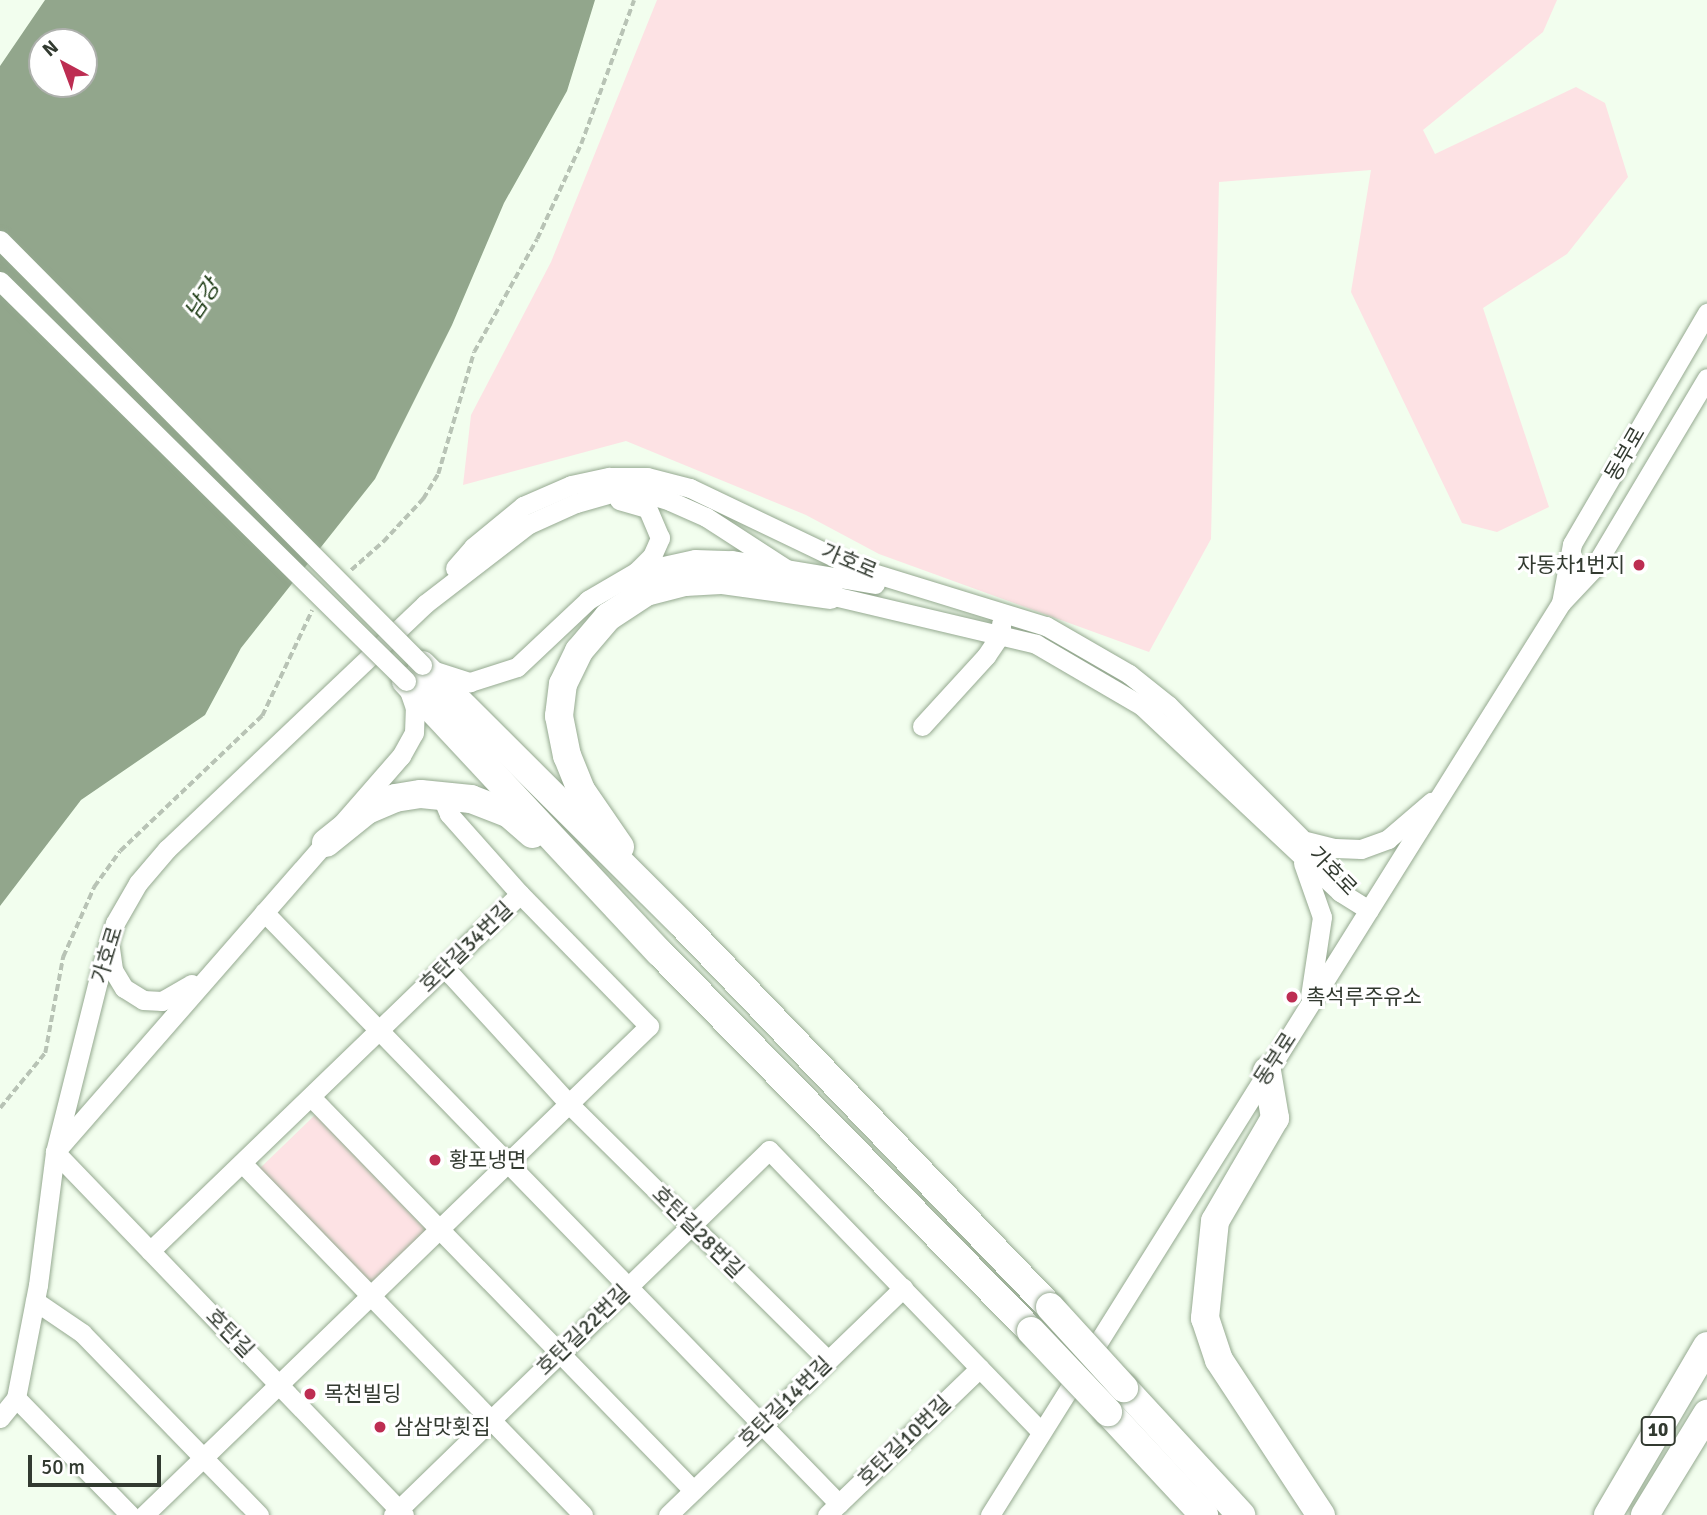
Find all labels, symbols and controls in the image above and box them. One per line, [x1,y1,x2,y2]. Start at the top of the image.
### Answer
north arrow [28,28,98,98]
text: N [38,35,63,62]
water label: 남강 [180,275,226,325]
street label: 동부로 [1600,423,1650,485]
street label: 가호로 [817,538,881,584]
place label: 자동차1번지 [1517,552,1625,578]
marker: 자동차1번지 [1631,557,1647,573]
street label: 가호로 [1304,841,1362,901]
street label: 호탄길34번길 [414,897,518,997]
street label: 가호로 [86,924,128,986]
place label: 촉석루주유소 [1306,984,1422,1010]
marker: 촉석루주유소 [1284,989,1300,1005]
street label: 동부로 [1249,1028,1301,1090]
place label: 황포냉면 [449,1147,526,1173]
marker: 황포냉면 [427,1152,443,1168]
street label: 호탄길28번길 [647,1181,749,1283]
street label: 호탄길22번길 [531,1280,635,1380]
street label: 호탄길 [201,1303,259,1363]
street label: 호탄길14번길 [733,1352,837,1452]
place label: 목천빌딩 [324,1381,401,1407]
marker: 목천빌딩 [302,1386,318,1402]
street label: 호탄길10번길 [852,1391,956,1491]
place label: 삼삼맛횟집 [394,1414,491,1440]
road number: 10 [1640,1415,1676,1446]
marker: 삼삼맛횟집 [372,1419,388,1435]
scale bar [32,1442,164,1486]
text: 50 m [41,1454,85,1480]

